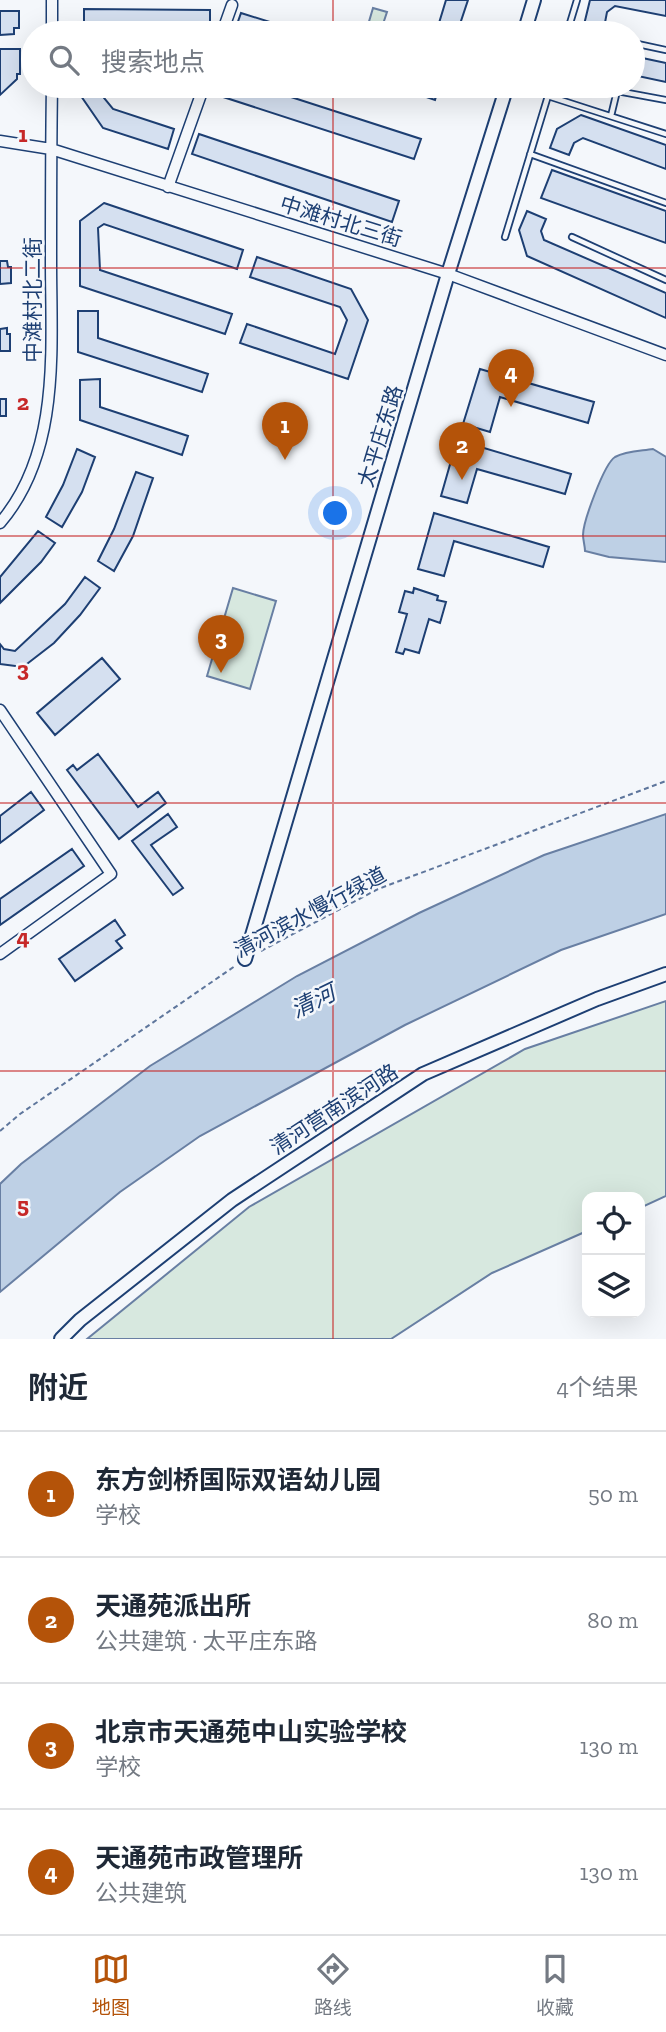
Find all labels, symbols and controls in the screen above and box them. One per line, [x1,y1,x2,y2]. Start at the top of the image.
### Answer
search box [21,21,645,98]
icon: search [45,41,83,79]
text: 搜索地点 [101,46,205,78]
text: 1 [18,120,28,148]
street label: 中滩村北三街 [277,191,405,251]
street label: 中滩村北二街 [20,237,45,363]
pin: 4 [488,349,534,407]
street label: 太平庄东路 [353,382,407,490]
text: 2 [17,388,29,416]
pin: 1 [262,402,308,460]
pin: 2 [439,422,485,480]
your location [318,496,352,530]
pin: 3 [198,615,244,673]
text: 3 [17,655,29,683]
street label: 清河滨水慢行绿道 [230,862,390,962]
text: 4 [16,923,30,951]
water label: 清河 [286,977,343,1024]
street label: 清河营南滨河路 [266,1058,402,1160]
text: 5 [17,1191,29,1219]
map controls [582,1192,645,1318]
button: locate [582,1192,645,1255]
button: layers [582,1255,645,1318]
text: 附近 [28,1370,88,1406]
text: 4个结果 [557,1373,638,1401]
text: 东方剑桥国际双语幼儿园 [95,1464,381,1496]
text: 1 [46,1480,56,1508]
text: 50 m [588,1480,638,1508]
text: 学校 [95,1501,141,1529]
text: 天通苑派出所 [95,1590,251,1622]
text: 2 [45,1606,57,1634]
text: 80 m [587,1606,638,1634]
text: 公共建筑 · 太平庄东路 [95,1627,317,1655]
text: 北京市天通苑中山实验学校 [95,1716,407,1748]
text: 3 [45,1732,57,1760]
text: 130 m [580,1732,638,1760]
text: 学校 [95,1753,141,1781]
text: 天通苑市政管理所 [95,1842,303,1874]
text: 4 [44,1858,58,1886]
text: 130 m [580,1858,638,1886]
text: 公共建筑 [95,1879,187,1907]
tab: 地图 [92,1950,130,2019]
tab: 路线 [314,1950,352,2019]
tab: 收藏 [536,1950,574,2019]

